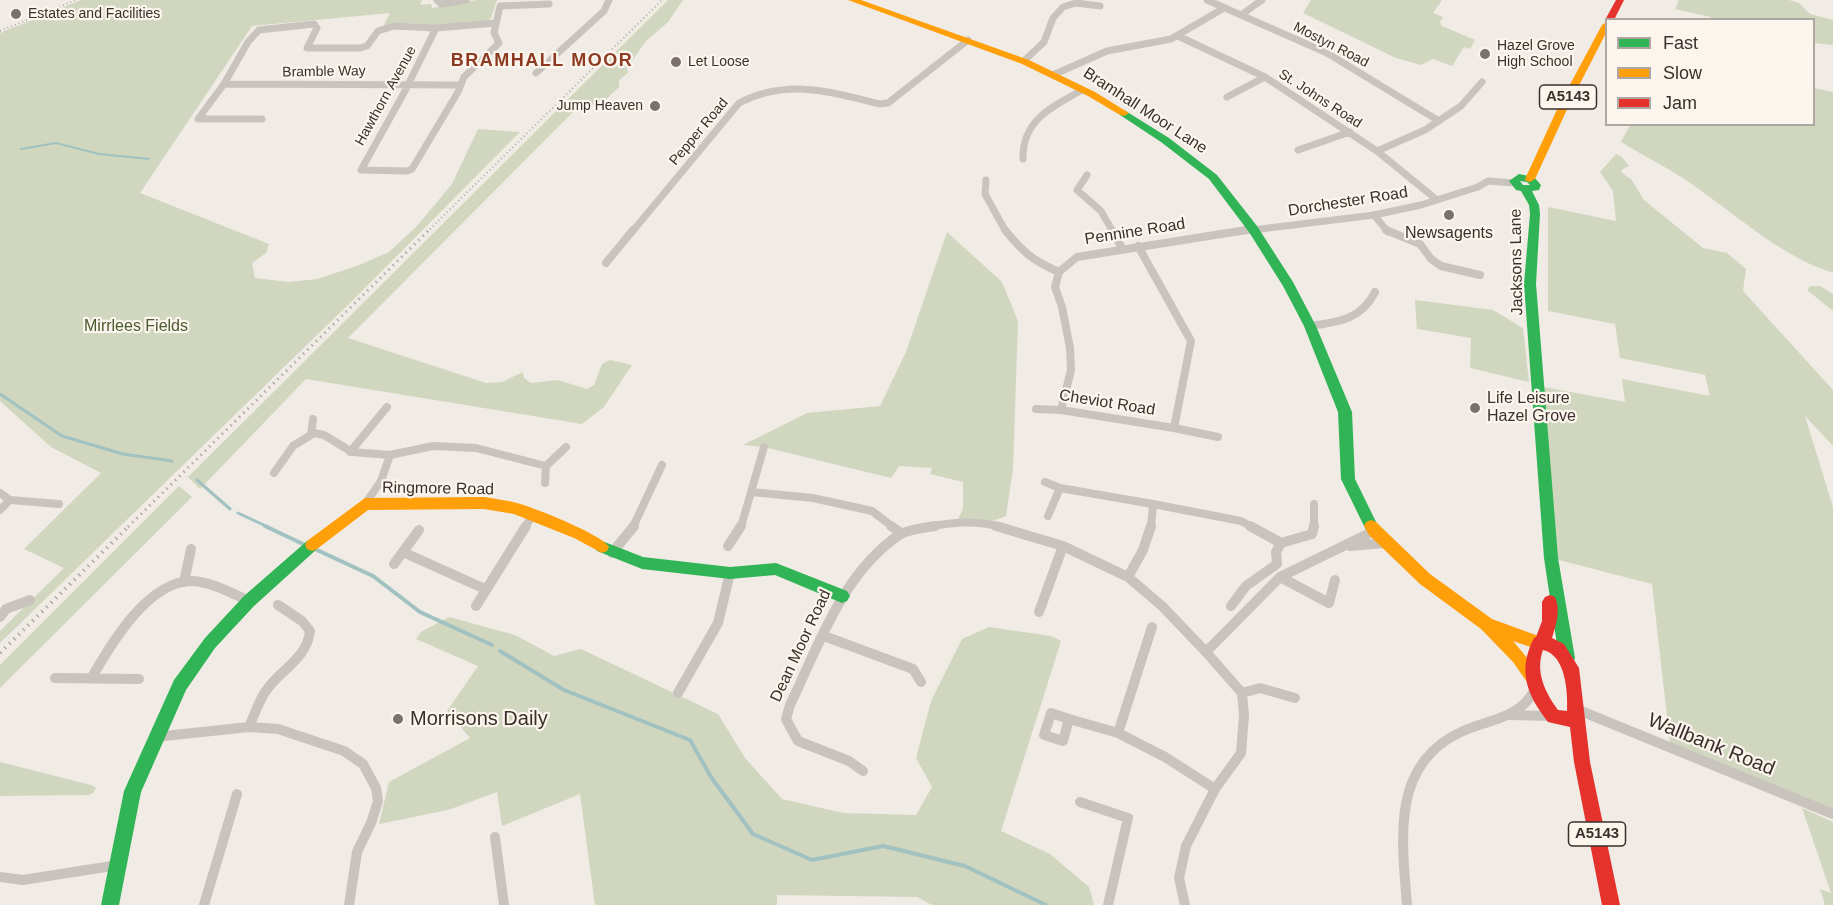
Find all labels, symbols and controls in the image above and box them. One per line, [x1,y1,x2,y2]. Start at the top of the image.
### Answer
place label: Estates and Facilities [28,6,160,22]
marker: Estates and Facilities [9,7,23,21]
legend [1605,18,1815,126]
street label: Mostyn Road [1290,19,1372,71]
text: Fast [1663,33,1698,53]
place label: Hazel Grove High School [1497,38,1575,70]
street label: Hawthorn Avenue [352,43,420,149]
marker: Hazel Grove High School [1478,47,1492,61]
district label: BRAMHALL MOOR [451,50,633,72]
place label: Let Loose [688,54,749,70]
marker: Let Loose [669,55,683,69]
street label: Bramble Way [282,63,366,81]
text: Slow [1663,63,1702,83]
street label: Bramhall Moor Lane [1079,64,1211,158]
street label: St. Johns Road [1275,66,1365,132]
road number: A5143 [1540,85,1596,109]
text: Jam [1663,93,1697,113]
street label: Pepper Road [666,95,732,169]
place label: Jump Heaven [557,98,643,114]
marker: Jump Heaven [648,99,662,113]
street label: Dorchester Road [1287,183,1409,221]
marker: Newsagents [1442,208,1456,222]
street label: Jacksons Lane [1506,208,1528,316]
street label: Pennine Road [1083,215,1187,249]
place label: Newsagents [1405,224,1493,244]
park label: Mirrlees Fields [84,317,188,337]
street label: Cheviot Road [1058,386,1156,420]
place label: Life Leisure Hazel Grove [1487,389,1576,427]
marker: Life Leisure Hazel Grove [1468,401,1482,415]
street label: Ringmore Road [382,478,494,500]
street label: Dean Moor Road [767,587,835,705]
place label: Morrisons Daily [410,707,548,731]
street label: Wallbank Road [1644,709,1778,781]
marker: Morrisons Daily [391,712,405,726]
road number: A5143 [1568,822,1626,846]

